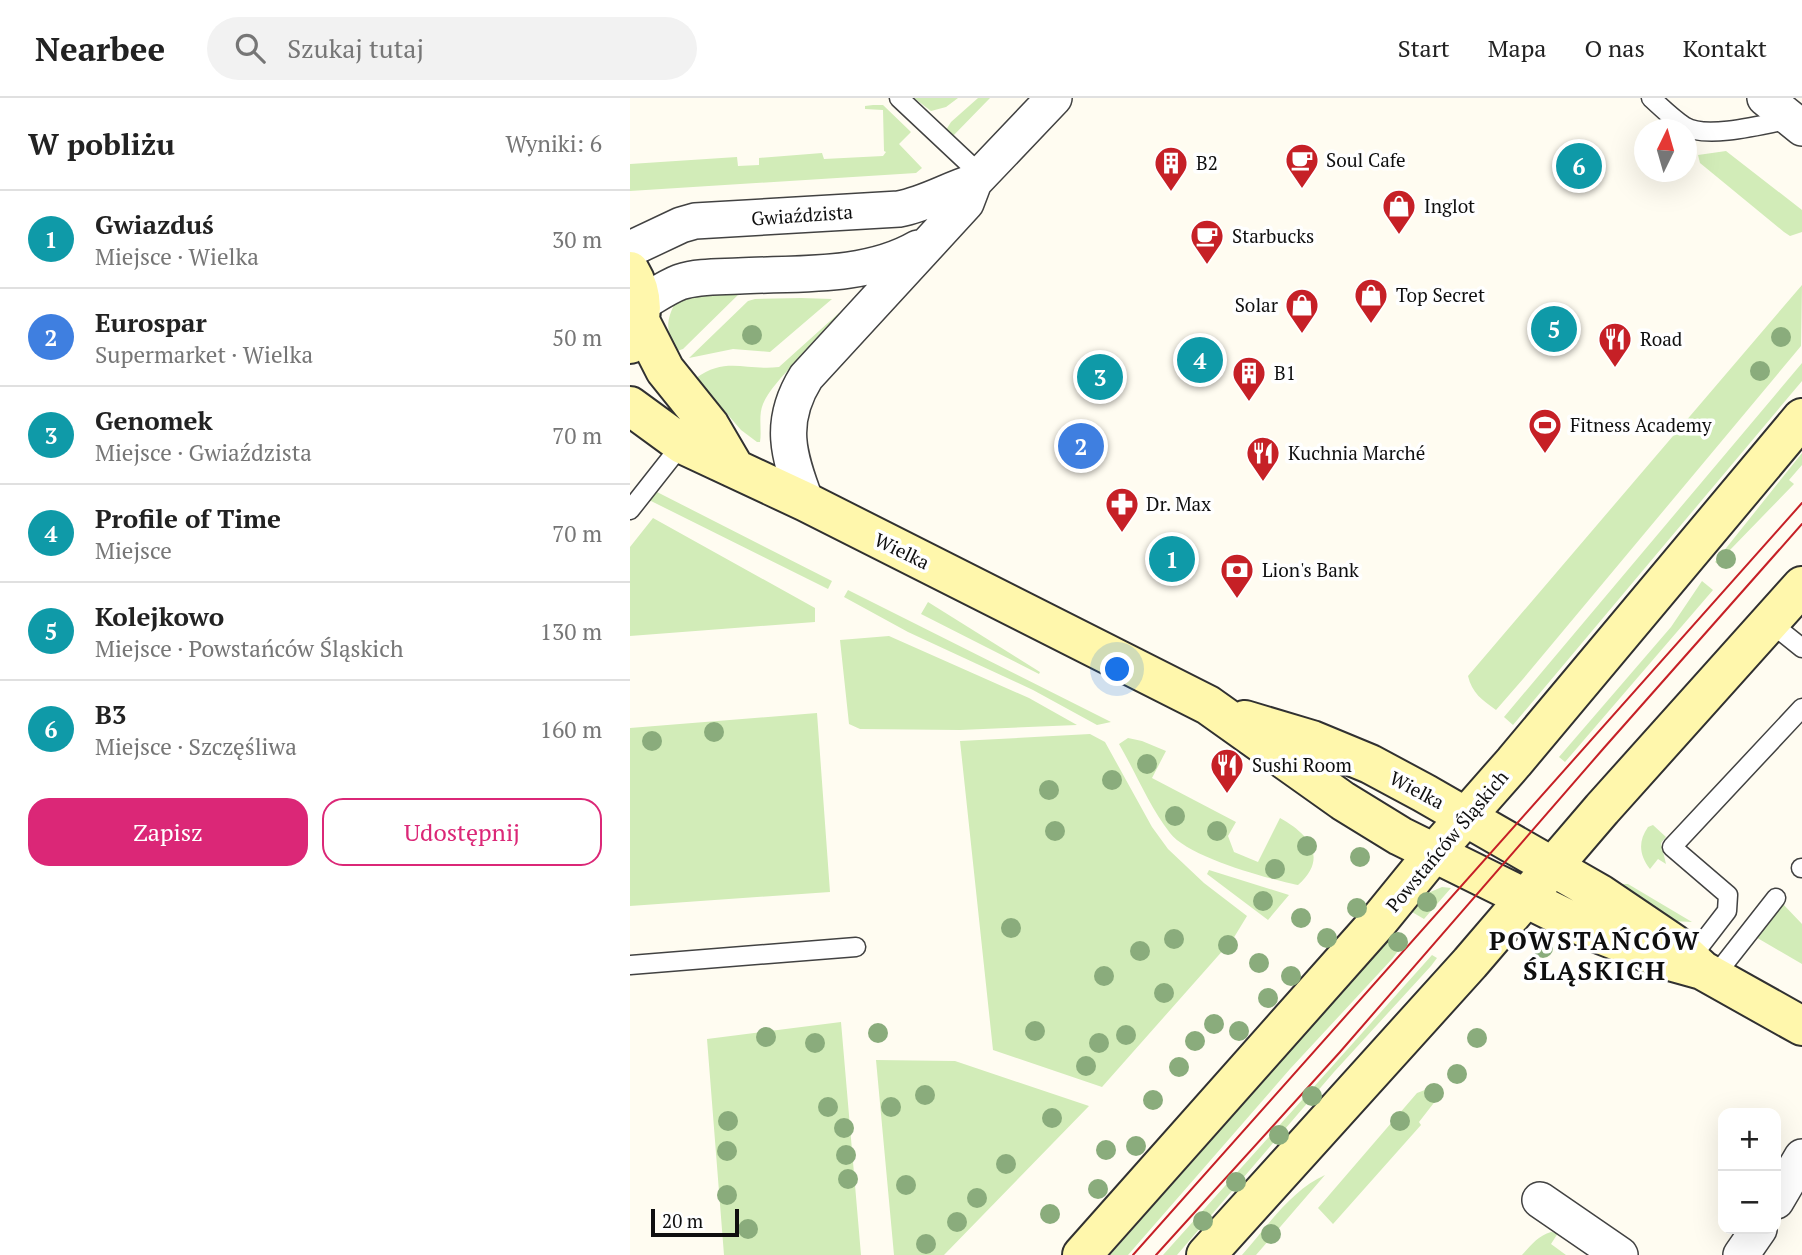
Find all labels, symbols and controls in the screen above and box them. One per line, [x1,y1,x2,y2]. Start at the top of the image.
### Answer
search box [207,17,697,80]
text: Nearbee [35,27,165,70]
icon: search [231,29,269,67]
text: Szukaj tutaj [287,31,424,65]
text: Start [1398,32,1450,64]
text: Mapa [1488,32,1546,64]
text: O nas [1584,32,1645,64]
text: Kontakt [1683,32,1767,64]
north arrow [1634,119,1697,182]
text: W pobliżu [28,124,175,164]
text: Wyniki: 6 [505,128,602,159]
pin: 6 [1556,140,1602,192]
cafe icon: Soul Cafe [1283,141,1321,190]
building icon: B2 [1152,144,1190,193]
place label: Soul Cafe [1326,147,1405,172]
place label: B2 [1196,150,1218,175]
shop icon: Inglot [1380,187,1418,236]
place label: Inglot [1424,193,1475,218]
street label: Gwiaździsta [750,198,854,231]
text: Gwiazduś [95,207,214,241]
cafe icon: Starbucks [1188,217,1226,266]
place label: Starbucks [1232,223,1314,248]
text: 1 [45,224,58,255]
text: 30 m [552,224,602,255]
text: Miejsce · Wielka [95,241,259,272]
shop icon: Top Secret [1352,276,1390,325]
place label: Top Secret [1396,282,1485,307]
shop icon: Solar [1283,286,1321,335]
place label: Solar [1235,292,1279,317]
pin: 5 [1531,303,1577,355]
text: Eurospar [95,305,207,339]
restaurant icon: Road [1596,320,1634,369]
text: 2 [45,322,58,353]
text: 50 m [552,322,602,353]
place label: Road [1640,326,1683,351]
pin: 4 [1177,334,1223,386]
text: Supermarket · Wielka [95,339,313,370]
pin: 3 [1077,351,1123,403]
building icon: B1 [1230,354,1268,403]
place label: B1 [1274,360,1296,385]
text: Genomek [95,403,213,437]
sports icon: Fitness Academy [1526,406,1564,455]
place label: Fitness Academy [1570,412,1712,437]
text: 3 [45,420,58,451]
text: 70 m [552,420,602,451]
pin: 2 [1058,420,1104,472]
restaurant icon: Kuchnia Marché [1244,434,1282,483]
text: Miejsce · Gwiaździsta [95,437,312,468]
place label: Kuchnia Marché [1288,440,1425,465]
pharmacy icon: Dr. Max [1103,485,1141,534]
place label: Dr. Max [1146,491,1211,516]
text: Profile of Time [95,501,281,535]
text: 4 [45,518,58,549]
text: 70 m [552,518,602,549]
street label: Wielka [871,527,934,575]
pin: 1 [1149,533,1195,585]
text: Miejsce [95,535,172,566]
bank icon: Lion's Bank [1218,551,1256,600]
place label: Lion's Bank [1262,557,1359,582]
text: Kolejkowo [95,599,224,633]
text: 5 [45,616,58,647]
text: 130 m [540,616,602,647]
text: Miejsce · Powstańców Śląskich [95,633,403,664]
your location [1100,652,1134,686]
text: B3 [95,697,127,731]
text: 6 [45,714,58,745]
text: 160 m [540,714,602,745]
text: Miejsce · Szczęśliwa [95,731,297,762]
restaurant icon: Sushi Room [1208,746,1246,795]
place label: Sushi Room [1252,752,1353,777]
street label: Powstańców Śląskich [1380,765,1513,917]
street label: Wielka [1386,765,1449,814]
button: Zapisz [28,798,308,866]
button: Udostępnij [322,798,602,866]
district label: POWSTAŃCÓW ŚLĄSKICH [1489,923,1701,987]
map controls [1718,1108,1781,1234]
button: + [1718,1108,1781,1171]
button: − [1718,1171,1781,1234]
scale bar [651,1206,738,1238]
text: 20 m [662,1208,703,1233]

